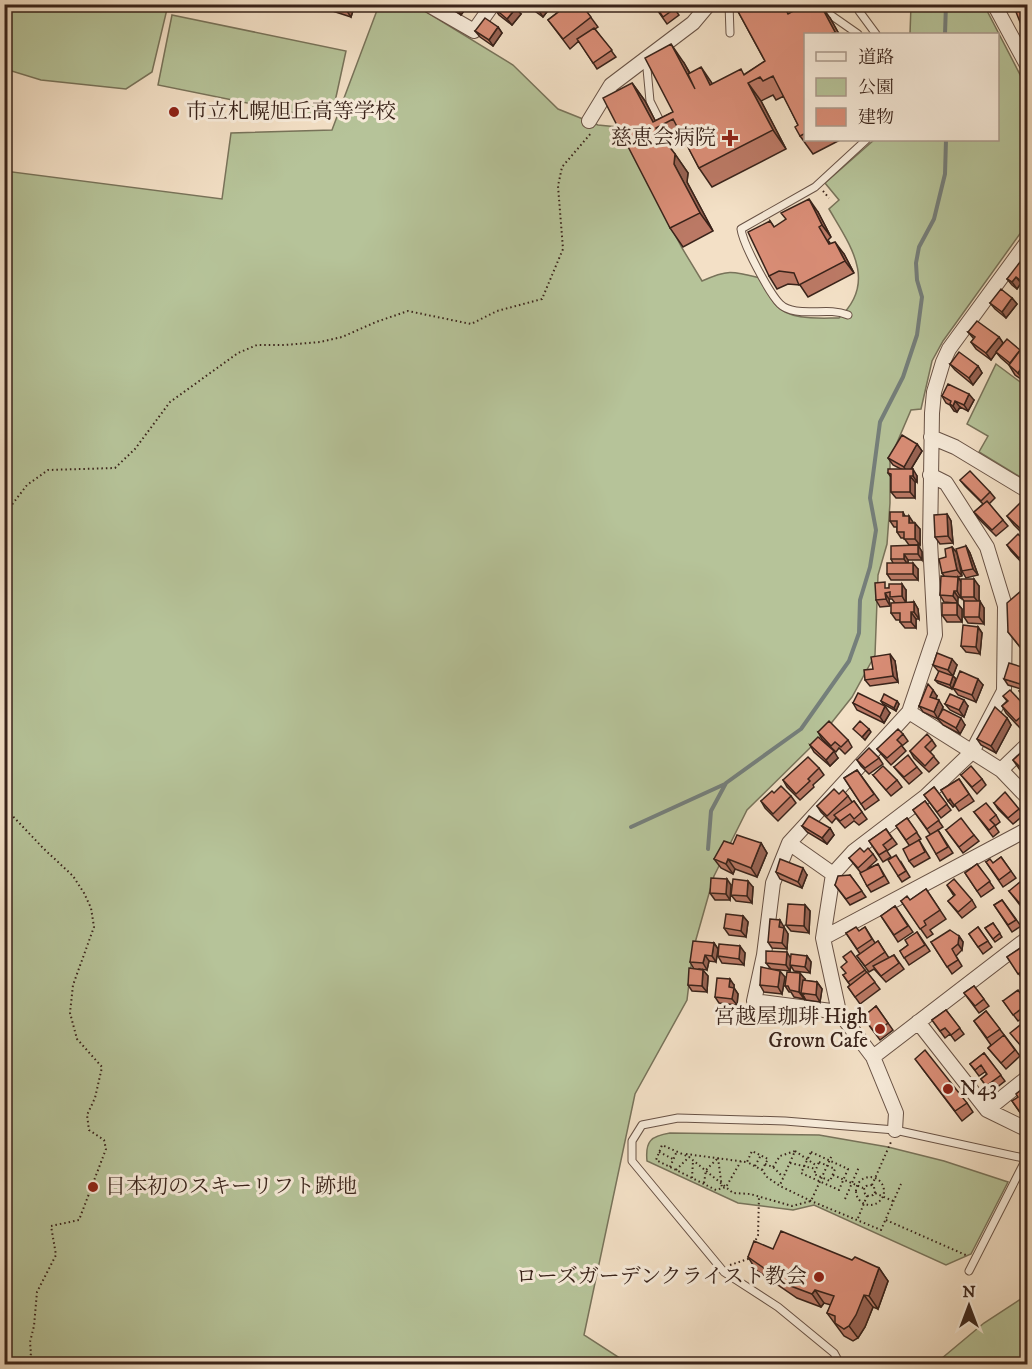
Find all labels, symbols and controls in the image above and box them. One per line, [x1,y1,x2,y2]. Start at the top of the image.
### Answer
legend [804,33,999,141]
text: 道路 [858,47,894,69]
text: 公園 [858,77,894,99]
place label: 市立札幌旭丘高等学校 [186,99,396,125]
marker: 市立札幌旭丘高等学校 [167,105,181,119]
text: 建物 [858,107,894,129]
place label: 慈恵会病院 [611,125,716,151]
marker: 慈恵会病院 [721,129,739,147]
place label: 宮越屋珈琲 High Grown Cafe [714,1004,868,1054]
marker: 宮越屋珈琲 High Grown Cafe [873,1022,887,1036]
place label: N43 [960,1076,997,1102]
marker: N43 [941,1082,955,1096]
place label: 日本初のスキーリフト跡地 [105,1174,357,1200]
marker: 日本初のスキーリフト跡地 [86,1180,100,1194]
place label: ローズガーデンクライスト教会 [516,1264,807,1290]
marker: ローズガーデンクライスト教会 [812,1270,826,1284]
north arrow [939,1276,999,1336]
text: N [962,1282,976,1302]

